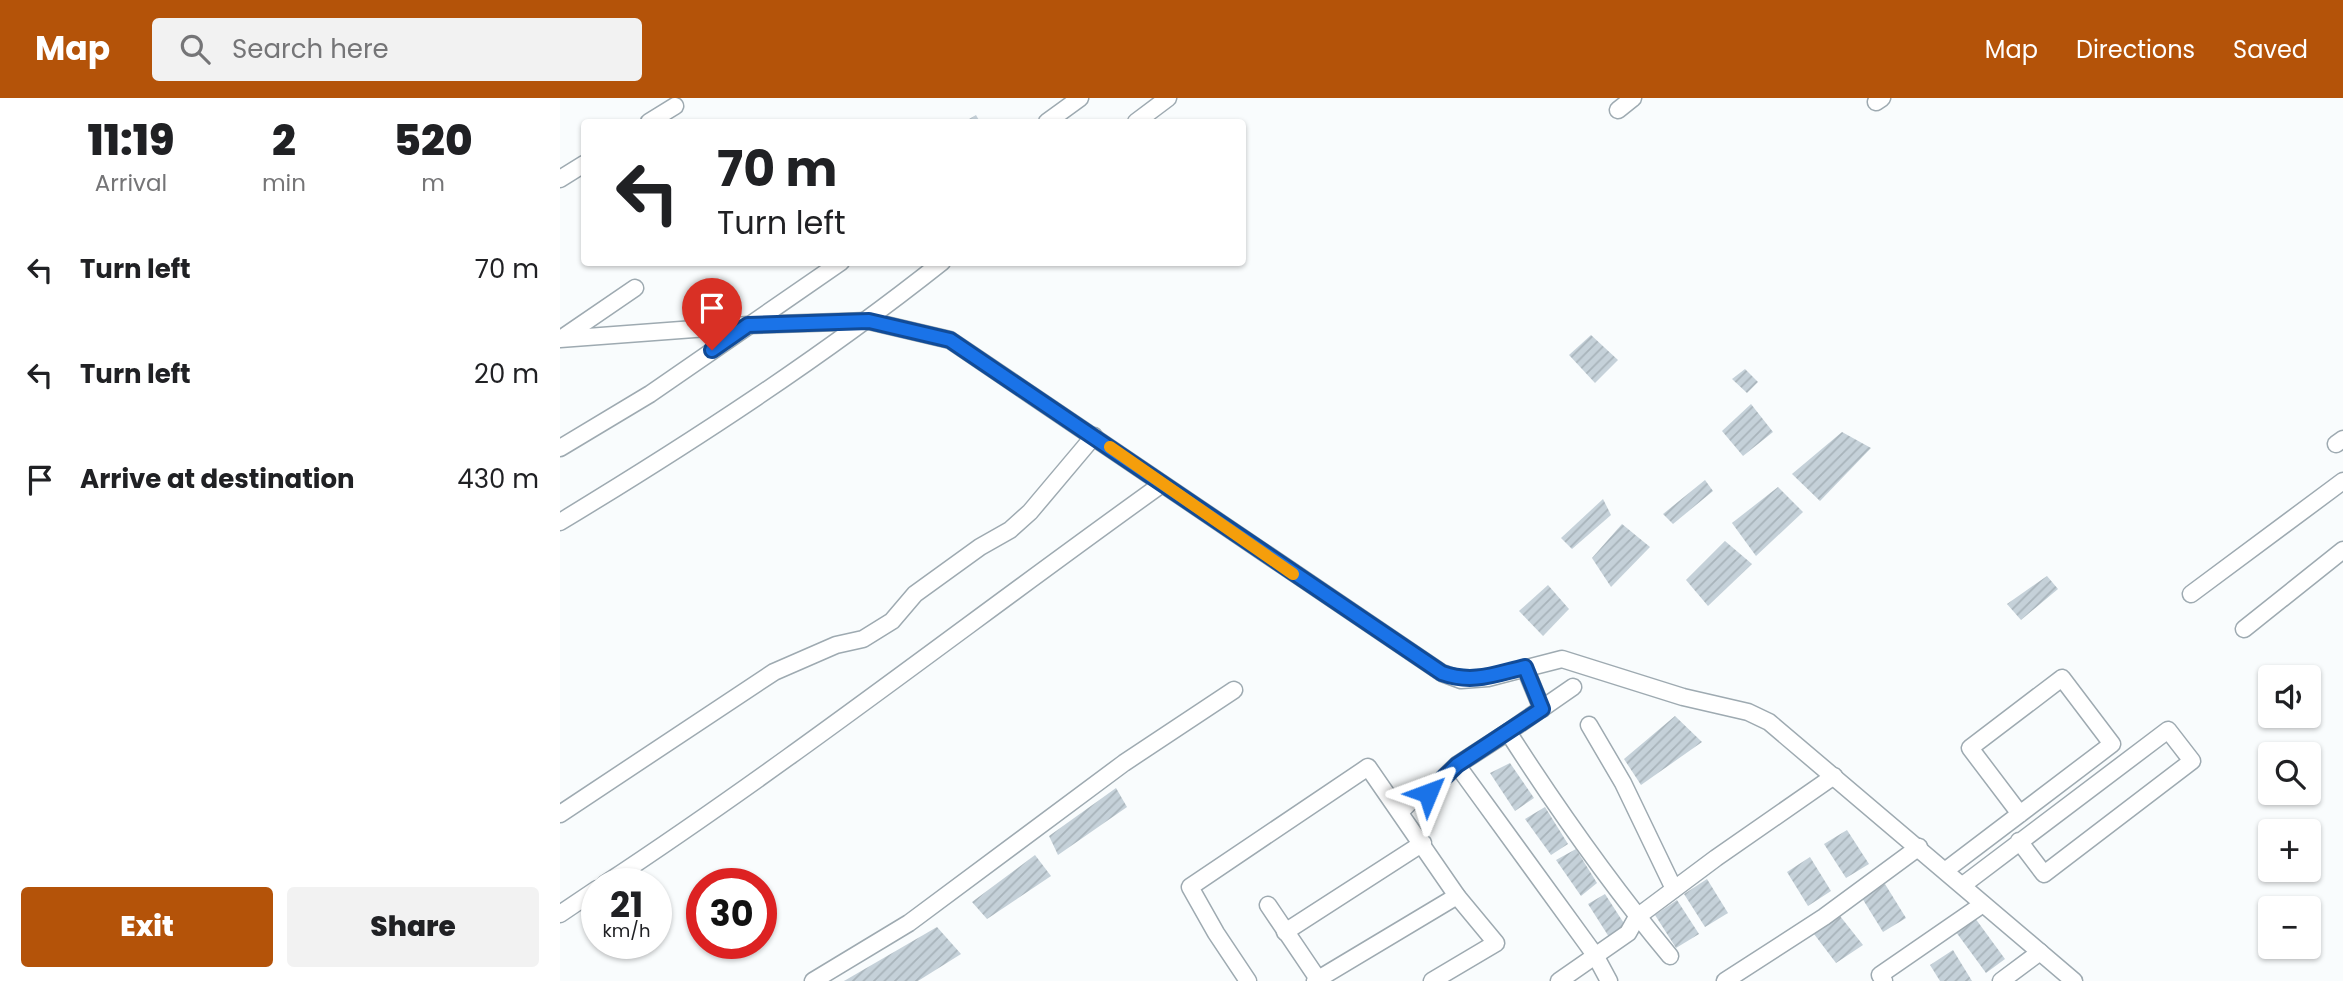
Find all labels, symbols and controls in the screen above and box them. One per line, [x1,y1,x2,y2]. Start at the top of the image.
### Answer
search box [152,18,642,81]
text: Map [35,25,110,72]
icon: search [176,30,214,68]
text: Search here [232,31,389,67]
text: Map [1985,33,2038,66]
text: Directions [2076,33,2195,66]
text: Saved [2233,33,2308,66]
text: 11:19 [88,111,174,170]
text: 2 [272,111,296,170]
text: 520 [393,111,473,170]
text: 70 m [717,135,837,203]
icon: left [602,147,693,238]
text: Arrival [95,167,167,199]
text: min [262,167,306,199]
text: m [421,167,445,199]
text: Turn left [717,200,846,245]
icon: left [21,251,59,289]
text: Turn left [80,251,191,287]
text: 70 m [475,251,539,287]
pin [682,278,742,350]
icon: arrive [693,289,731,327]
icon: left [21,356,59,394]
text: Turn left [80,356,191,392]
text: 20 m [474,356,539,392]
icon: arrive [21,461,59,499]
text: Arrive at destination [80,461,355,497]
text: 430 m [457,461,539,497]
map controls [2258,665,2321,959]
button: sound [2258,665,2321,728]
button: search [2258,742,2321,805]
position arrow [1391,756,1465,830]
button: + [2258,819,2321,882]
speed limit sign: 30 [686,868,777,959]
text: 21 [610,880,643,929]
button: Exit [21,887,273,967]
button: Share [287,887,539,967]
button: − [2258,896,2321,959]
text: km/h [603,918,650,943]

